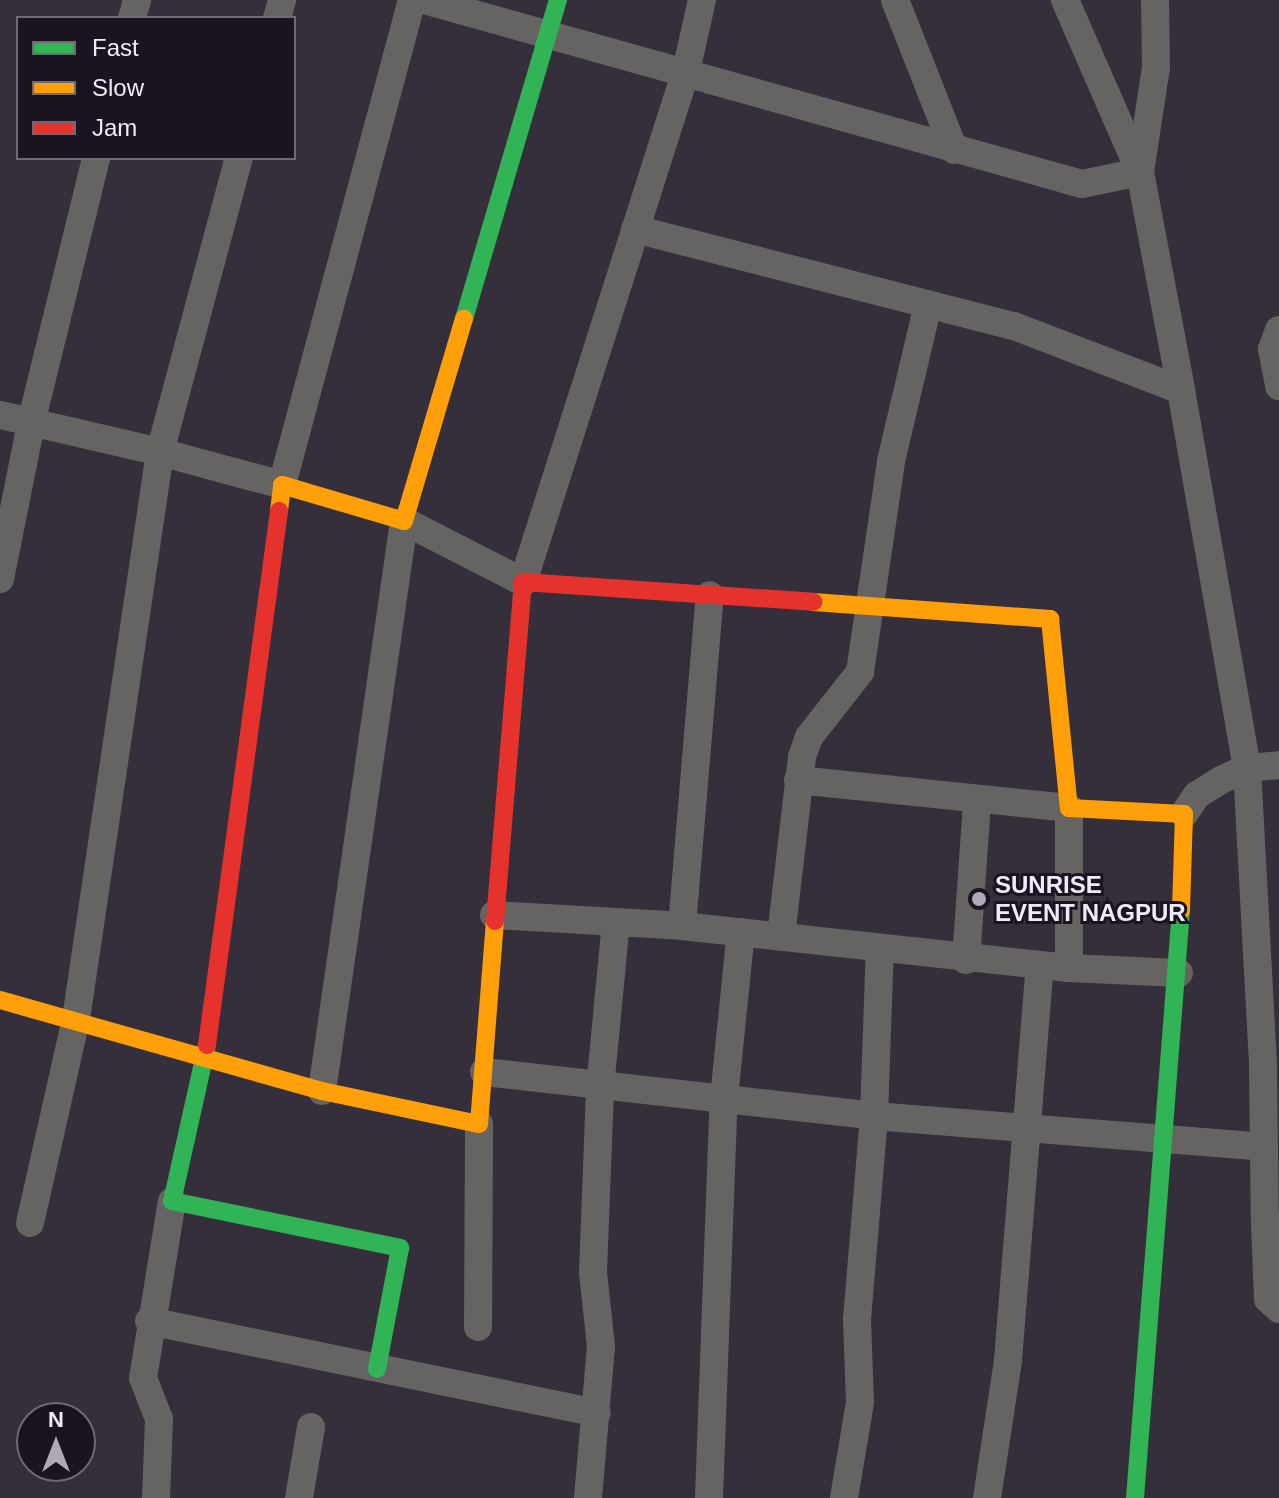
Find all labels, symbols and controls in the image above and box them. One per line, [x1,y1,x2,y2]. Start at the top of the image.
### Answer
legend [16,16,296,160]
text: Fast [92,34,139,61]
text: Slow [92,74,144,101]
text: Jam [92,114,137,141]
place label: SUNRISE EVENT NAGPUR [995,871,1186,927]
marker: SUNRISE EVENT NAGPUR [970,890,988,908]
north arrow [16,1402,96,1482]
text: N [48,1407,64,1432]

